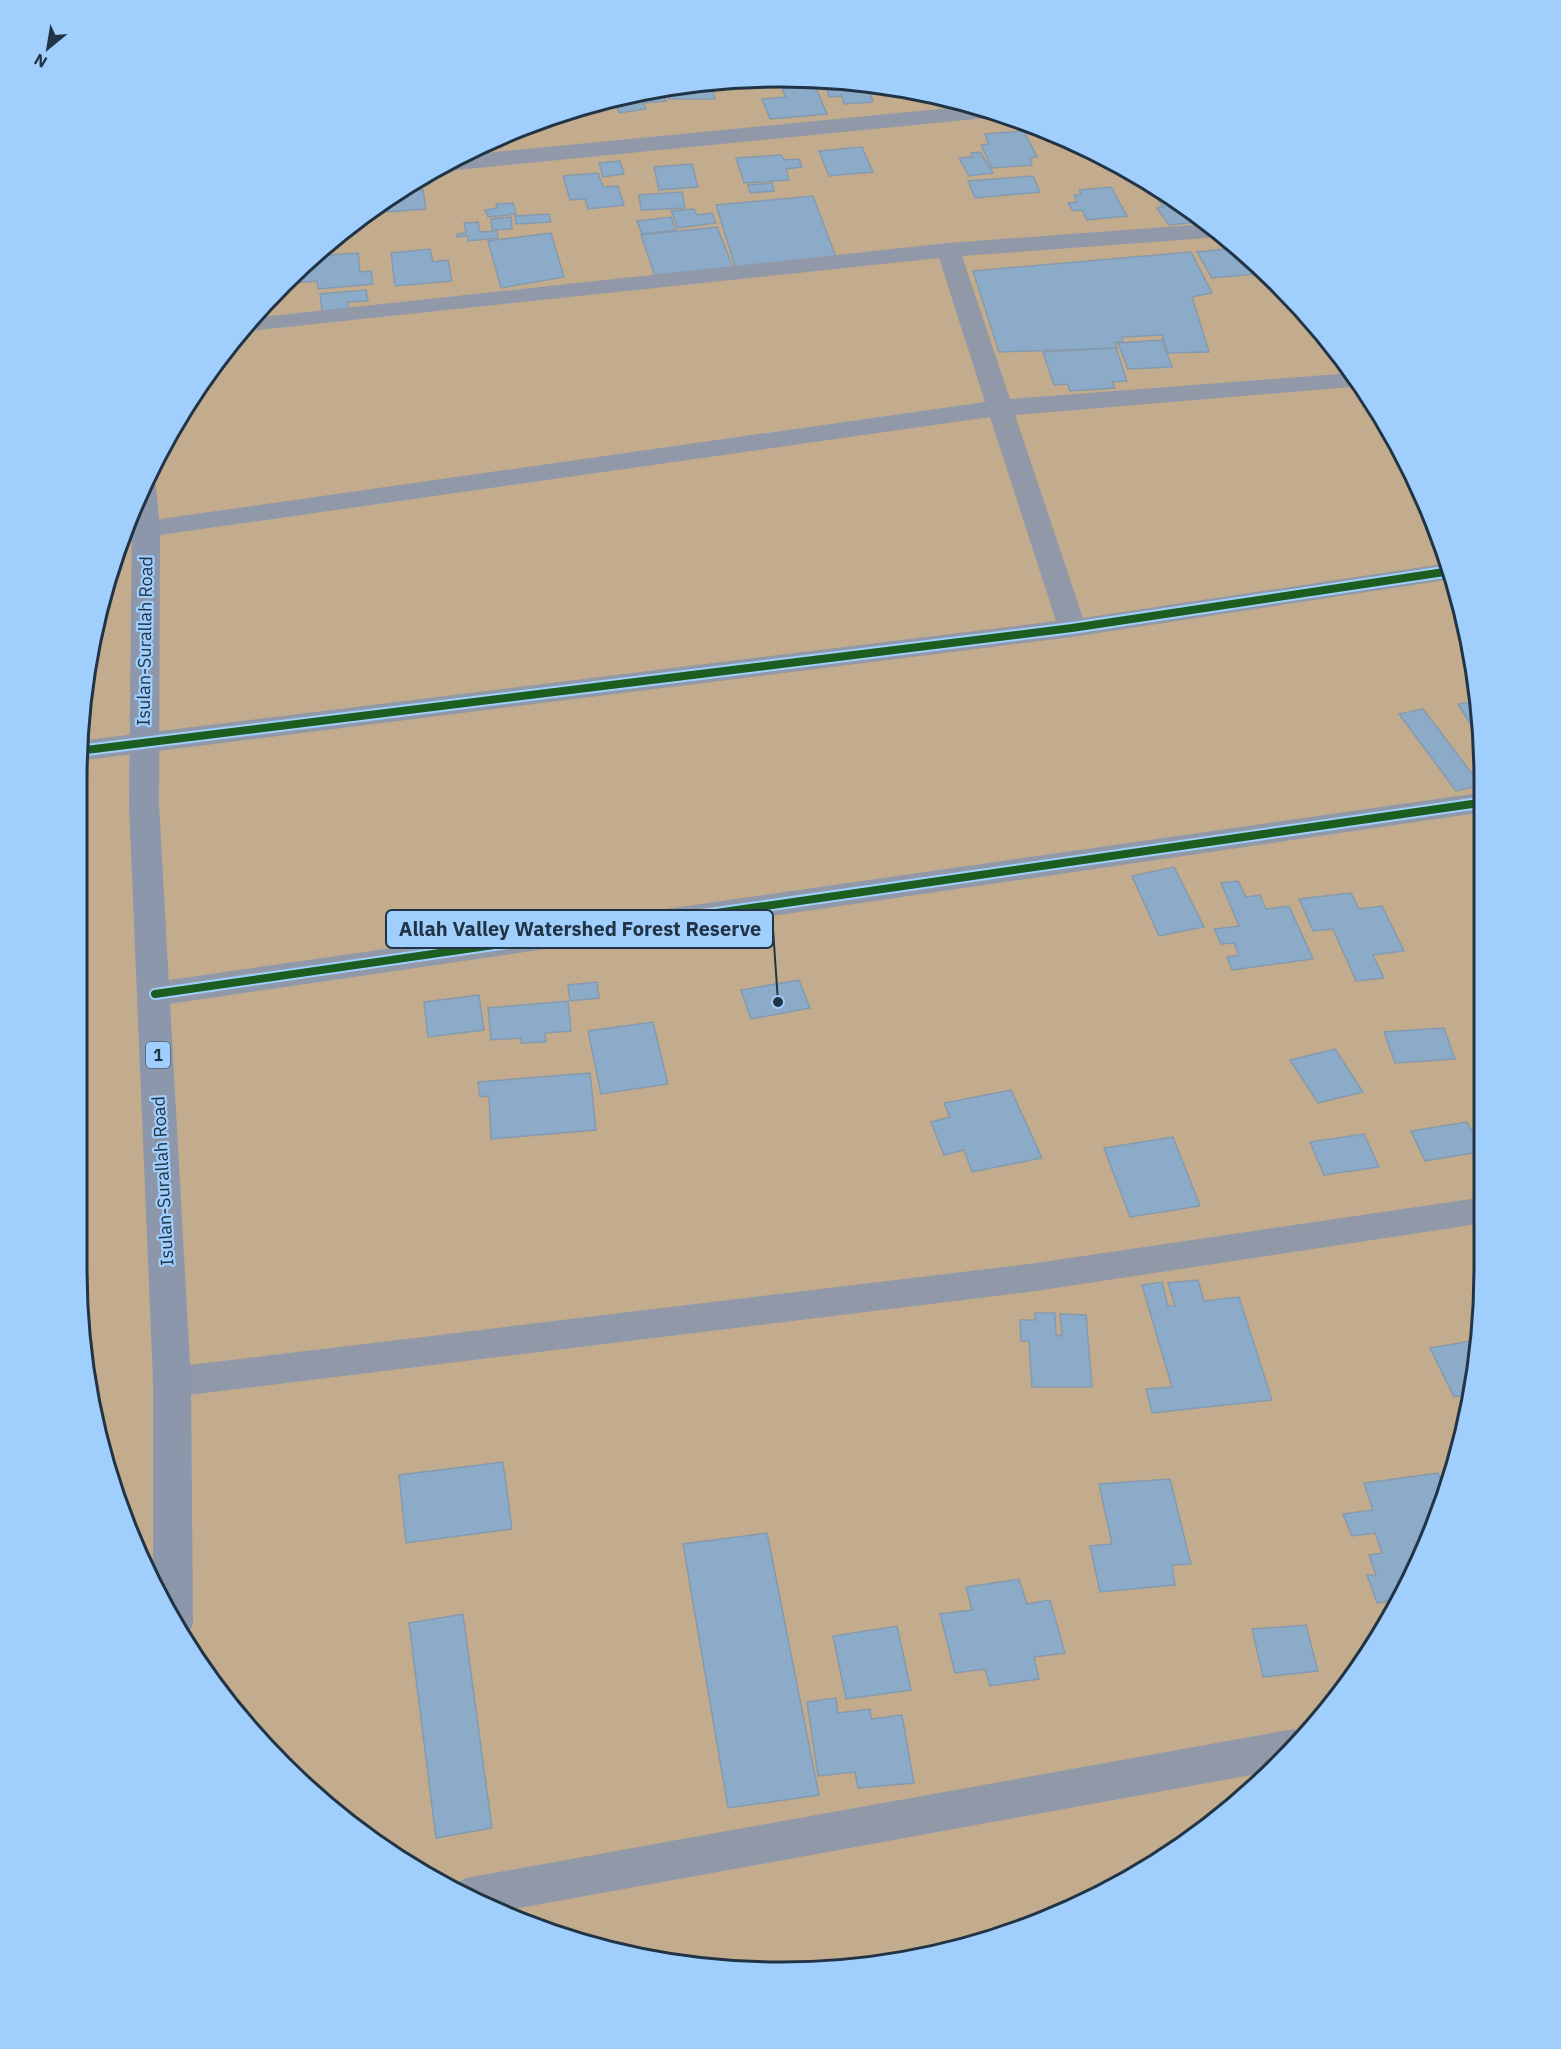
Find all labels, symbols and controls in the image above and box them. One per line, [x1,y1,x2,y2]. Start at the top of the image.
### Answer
north arrow [18,18,78,78]
text: N [30,49,51,73]
street label: Isulan-Surallah Road [132,556,157,726]
callout: Allah Valley Watershed Forest Reserve [386,910,773,948]
text: Allah Valley Watershed Forest Reserve [399,915,761,942]
road number: 1 [146,1042,170,1068]
street label: Isulan-Surallah Road [147,1096,178,1266]

